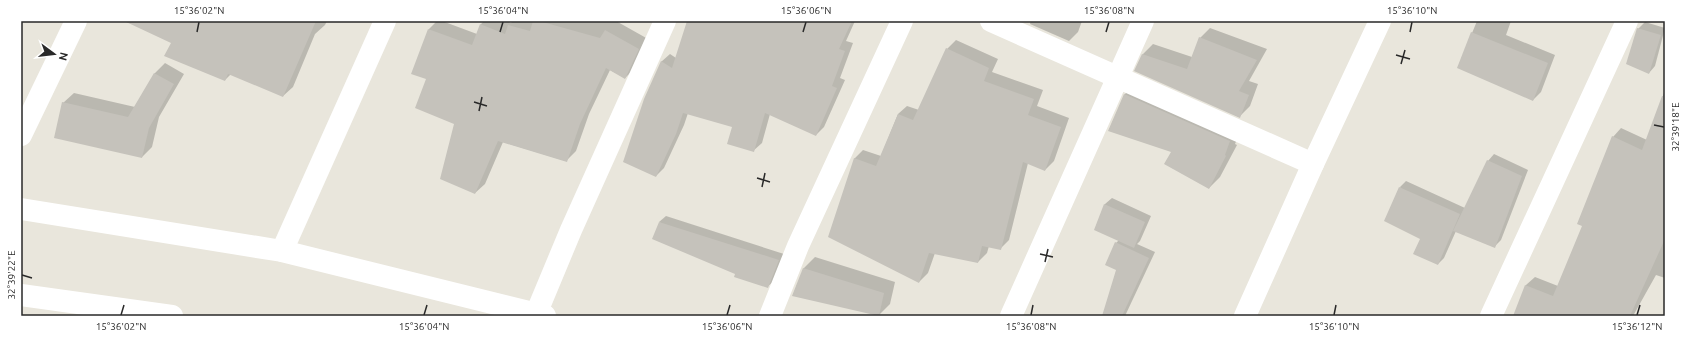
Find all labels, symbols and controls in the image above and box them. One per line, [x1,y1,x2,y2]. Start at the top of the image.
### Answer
text: 15°36'02"N [174,5,224,16]
text: 15°36'04"N [478,5,528,16]
text: 15°36'06"N [781,5,831,16]
text: 15°36'08"N [1084,5,1134,16]
text: 15°36'10"N [1387,5,1437,16]
north arrow [34,34,74,74]
text: N [57,51,71,62]
text: 32°39'18"E [1670,102,1681,152]
text: 32°39'22"E [6,250,17,300]
text: 15°36'02"N [96,321,146,332]
text: 15°36'04"N [399,321,449,332]
text: 15°36'06"N [702,321,752,332]
text: 15°36'08"N [1006,321,1056,332]
text: 15°36'10"N [1309,321,1359,332]
text: 15°36'12"N [1612,321,1662,332]

